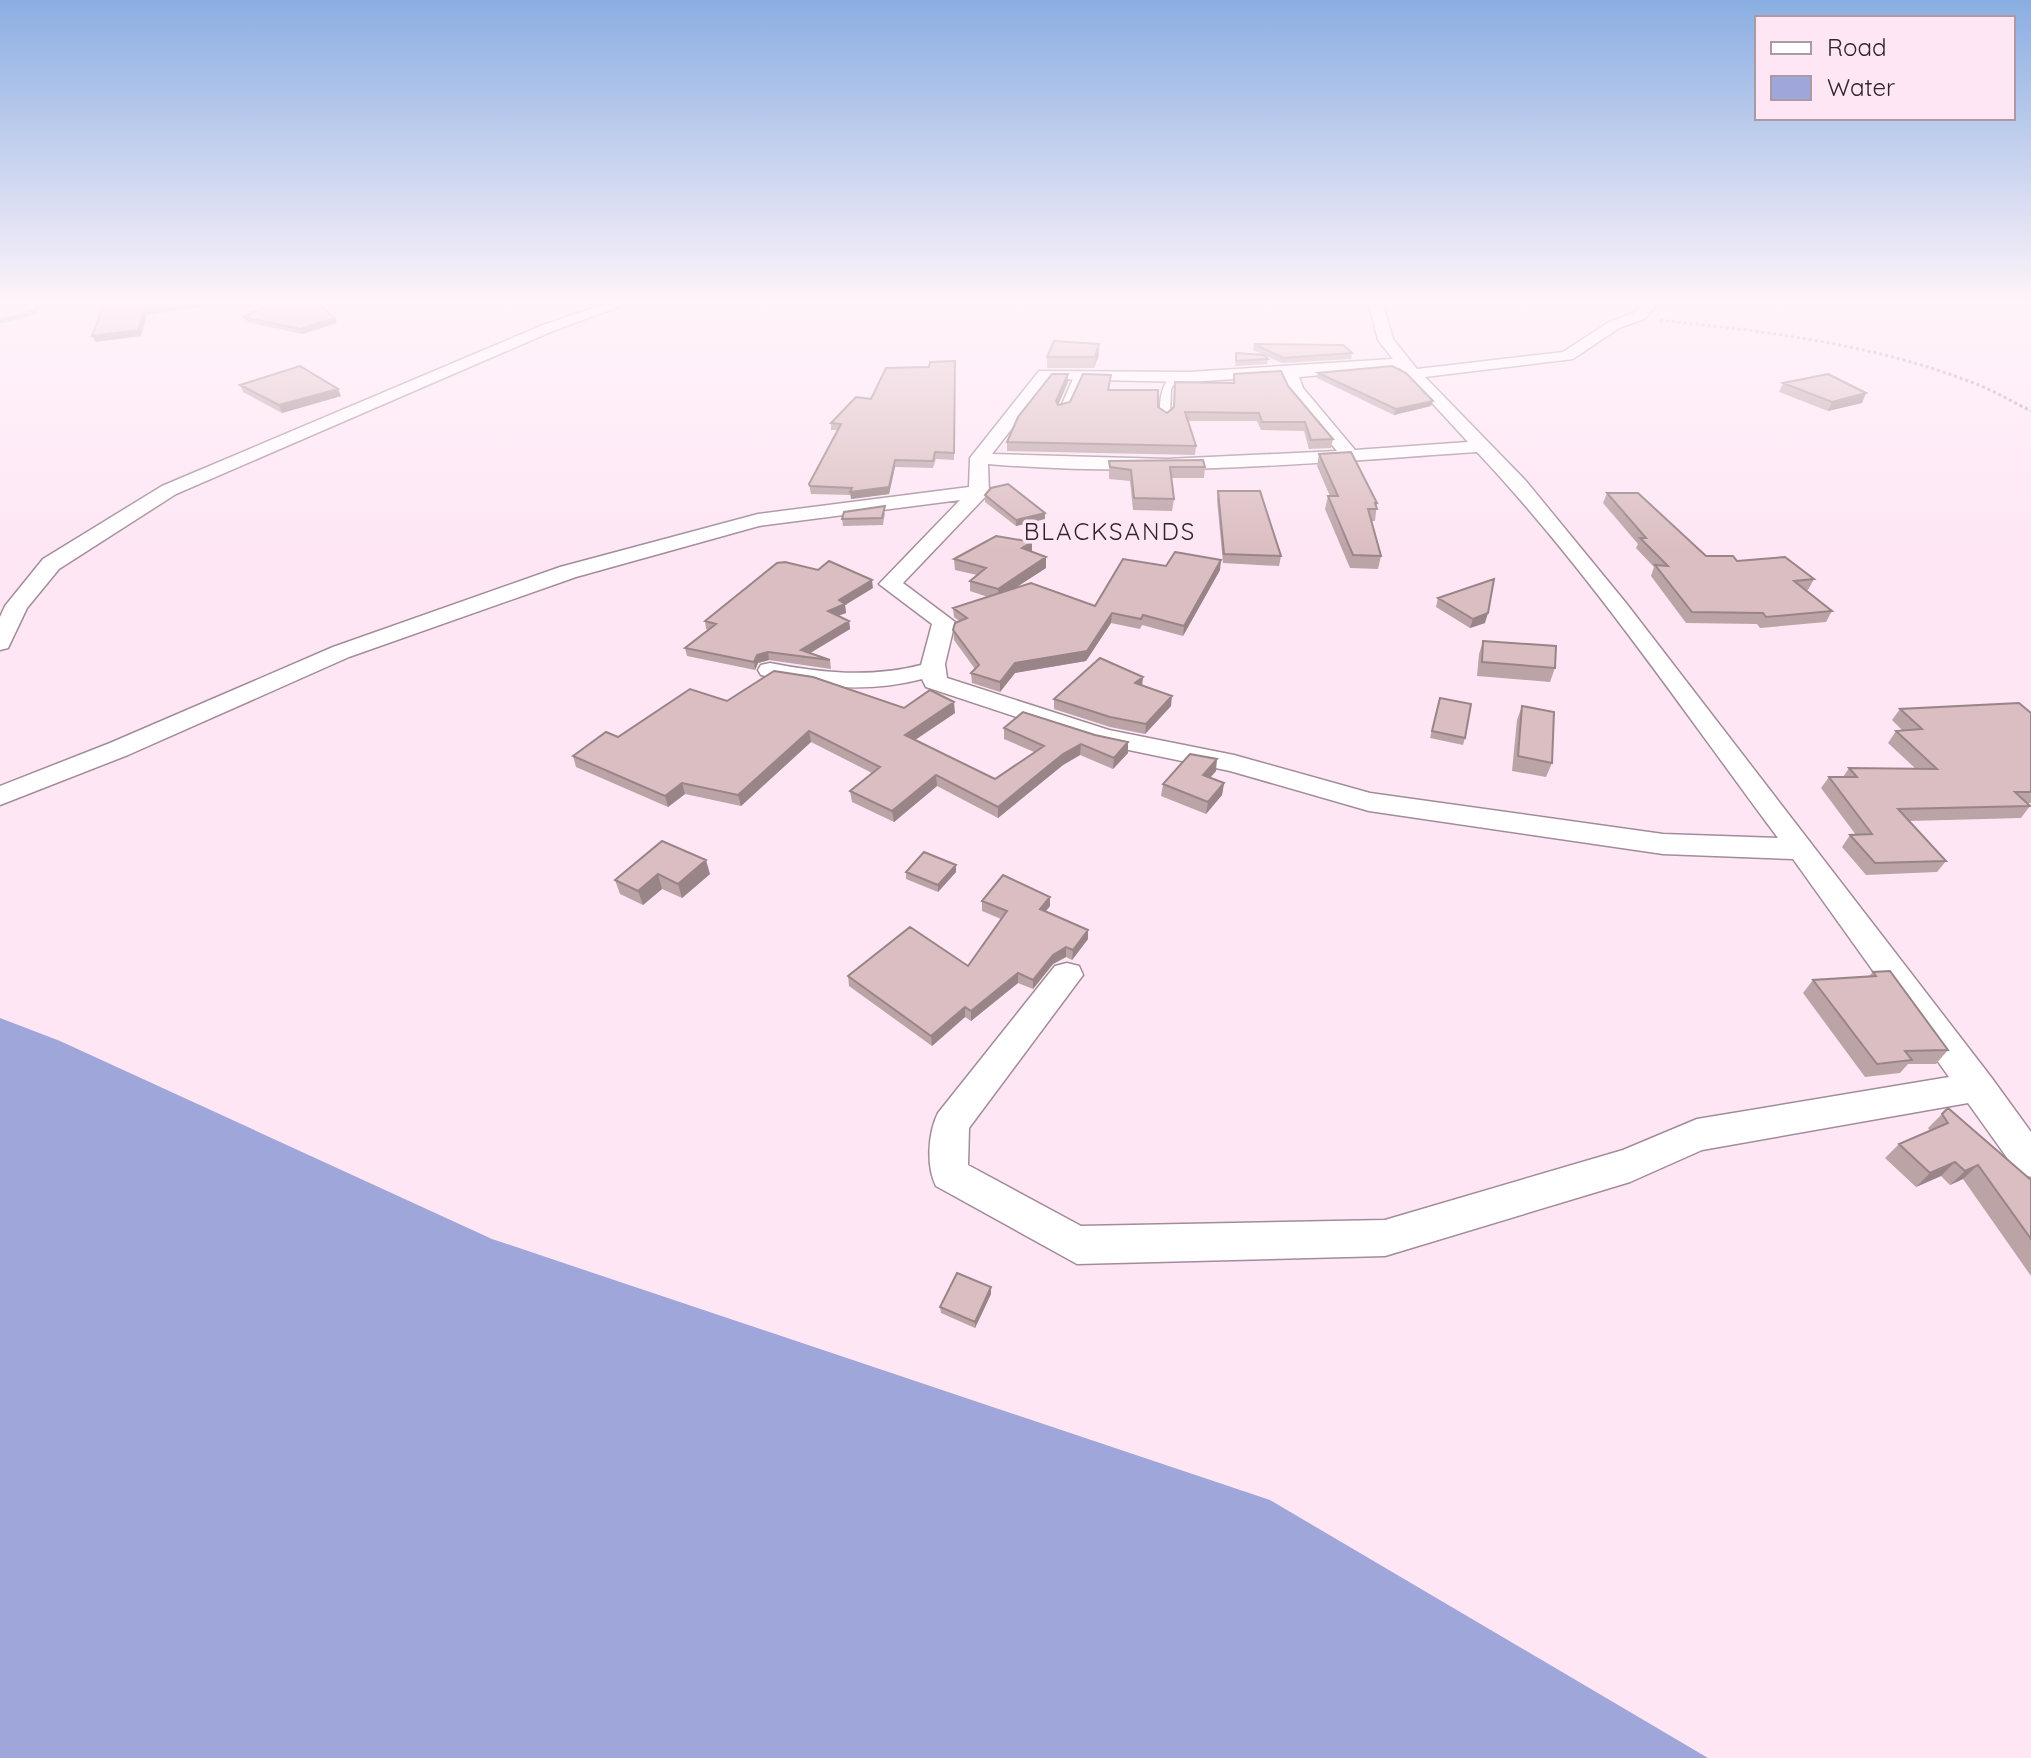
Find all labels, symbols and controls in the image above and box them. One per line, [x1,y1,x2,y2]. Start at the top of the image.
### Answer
legend [1755,16,2015,120]
text: Road [1827,32,1887,62]
text: Water [1827,72,1895,102]
district label: BLACKSANDS [1024,516,1196,546]

